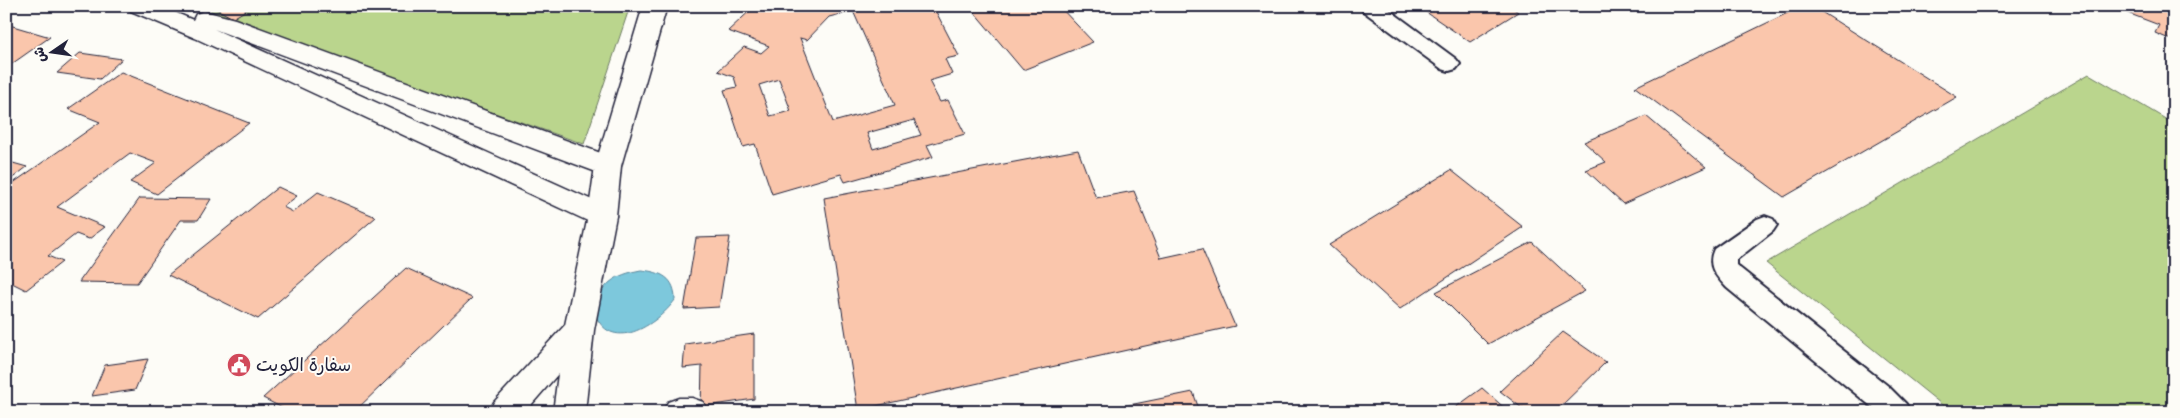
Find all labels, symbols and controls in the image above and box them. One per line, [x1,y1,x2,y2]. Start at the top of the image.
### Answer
north arrow [28,28,78,78]
text: ش [30,45,51,64]
public building icon: سفارة الكويت [226,352,252,378]
place label: سفارة الكويت [256,354,351,378]

